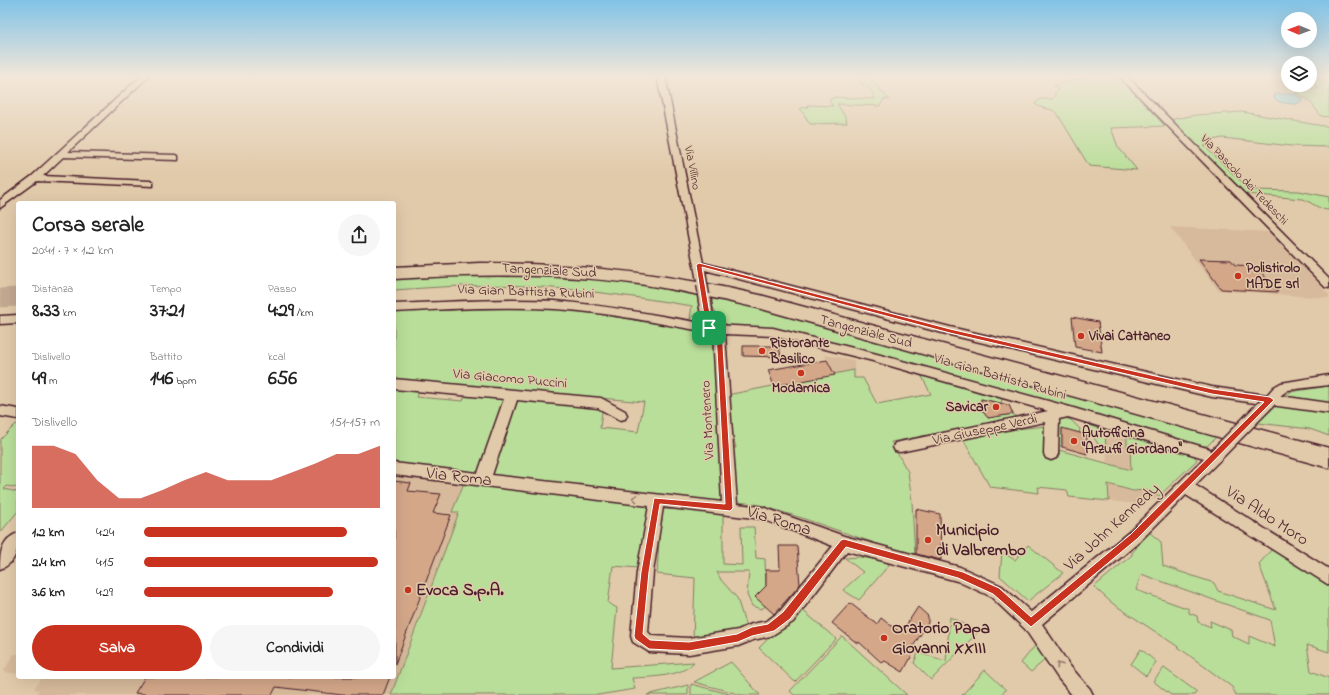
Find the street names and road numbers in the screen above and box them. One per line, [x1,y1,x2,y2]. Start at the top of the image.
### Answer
street label: Via Pascolo dei Tedeschi [1195,130,1292,229]
street label: Via Villino [679,143,705,192]
street label: Tangenziale Sud [501,258,597,285]
street label: Via Gian Battista Rubini [456,279,595,305]
street label: Tangenziale Sud [817,310,915,355]
street label: Via Gian Battista Rubini [930,348,1069,406]
street label: Via Giacomo Puccini [451,363,568,394]
street label: Via Montenero [695,380,721,461]
street label: Via Giuseppe Verdi [930,409,1039,452]
street label: Via Roma [424,460,493,493]
street label: Via John Kennedy [1058,477,1166,578]
street label: Via Aldo Moro [1220,479,1314,552]
street label: Via Roma [743,499,814,543]

